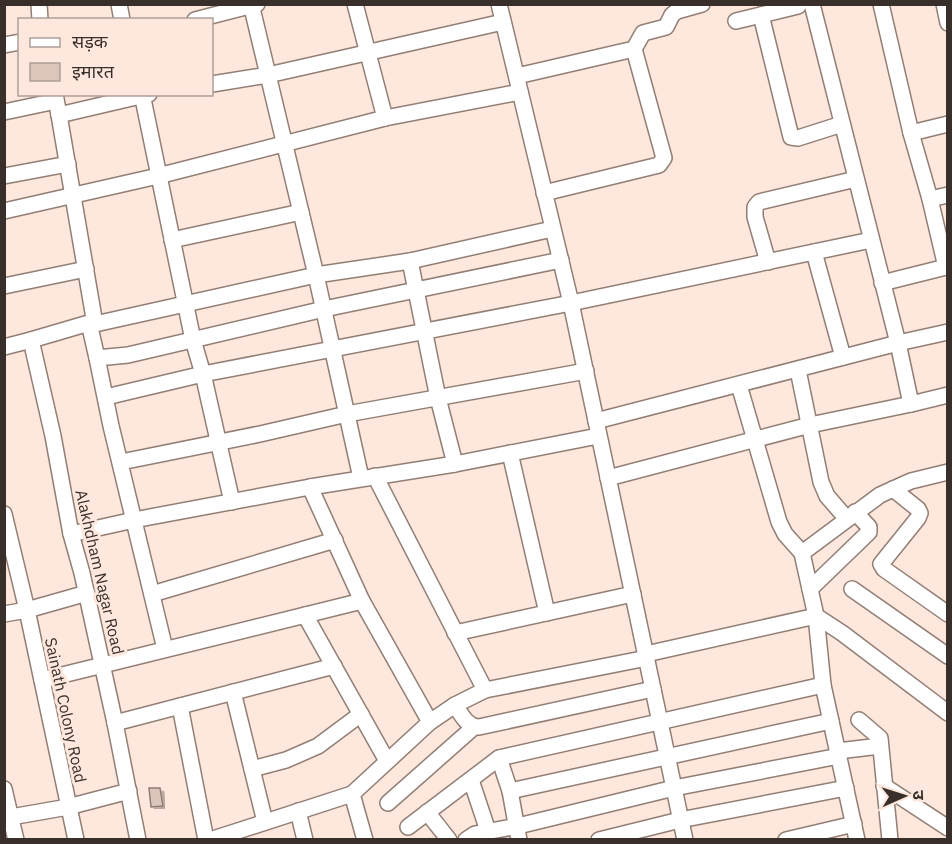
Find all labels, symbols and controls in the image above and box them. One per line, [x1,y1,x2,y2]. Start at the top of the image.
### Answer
legend [18,18,213,96]
text: सड़क [72,30,109,53]
text: इमारत [72,60,115,83]
street label: Alakhdham Nagar Road [71,488,129,656]
street label: Sainath Colony Road [41,636,91,784]
north arrow [874,766,934,826]
text: उ [909,790,929,801]

